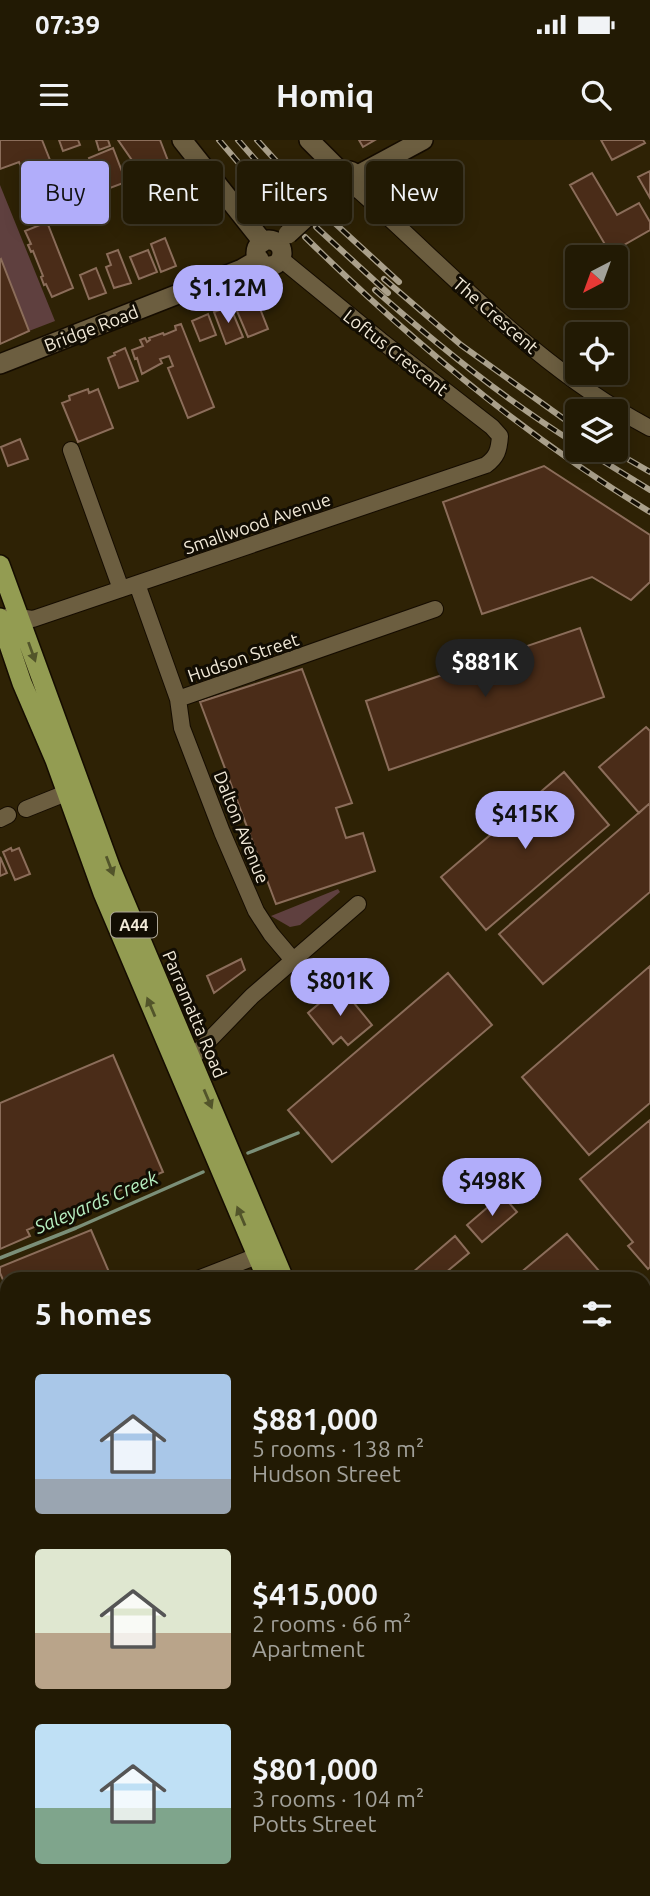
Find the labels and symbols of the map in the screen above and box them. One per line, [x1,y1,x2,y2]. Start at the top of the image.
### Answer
north arrow [565,245,628,308]
pin: $1.12M [171,265,285,325]
street label: The Crescent [450,273,542,357]
street label: Bridge Road [41,301,141,355]
street label: Loftus Crescent [340,305,452,399]
street label: Smallwood Avenue [181,488,333,558]
street label: Hudson Street [185,629,301,685]
pin: $881K [436,640,534,699]
one-way arrow [27,642,38,663]
street label: Dalton Avenue [210,768,274,886]
pin: $415K [476,792,574,851]
one-way arrow [105,856,116,877]
road number: A44 [111,912,157,938]
street label: Parramatta Road [159,947,231,1081]
pin: $801K [291,958,389,1018]
one-way arrow [145,997,156,1018]
one-way arrow [202,1088,213,1109]
pin: $498K [443,1158,541,1218]
water label: Saleyards Creek [30,1166,161,1238]
one-way arrow [235,1206,246,1227]

